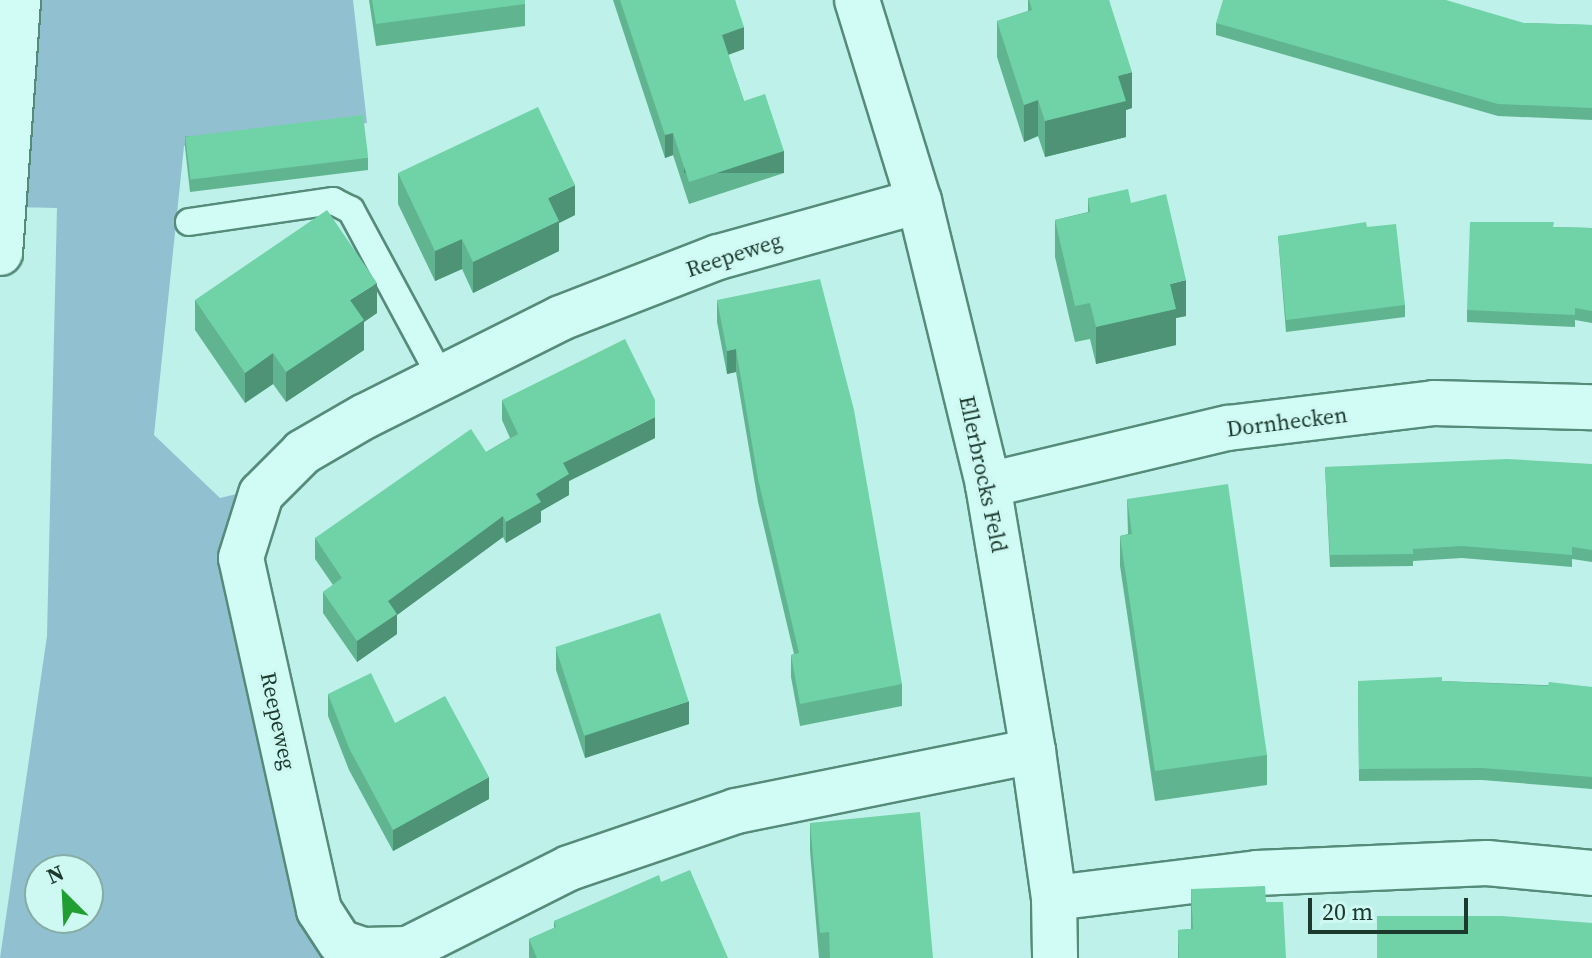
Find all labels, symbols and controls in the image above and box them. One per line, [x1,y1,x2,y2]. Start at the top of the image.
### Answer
street label: Reepeweg [683,227,785,283]
street label: Ellerbrocks Feld [954,393,1012,555]
street label: Dornhecken [1225,401,1349,443]
street label: Reepeweg [255,670,301,772]
north arrow [24,854,104,934]
text: N [42,857,68,891]
scale bar [1312,882,1472,932]
text: 20 m [1322,895,1373,928]

